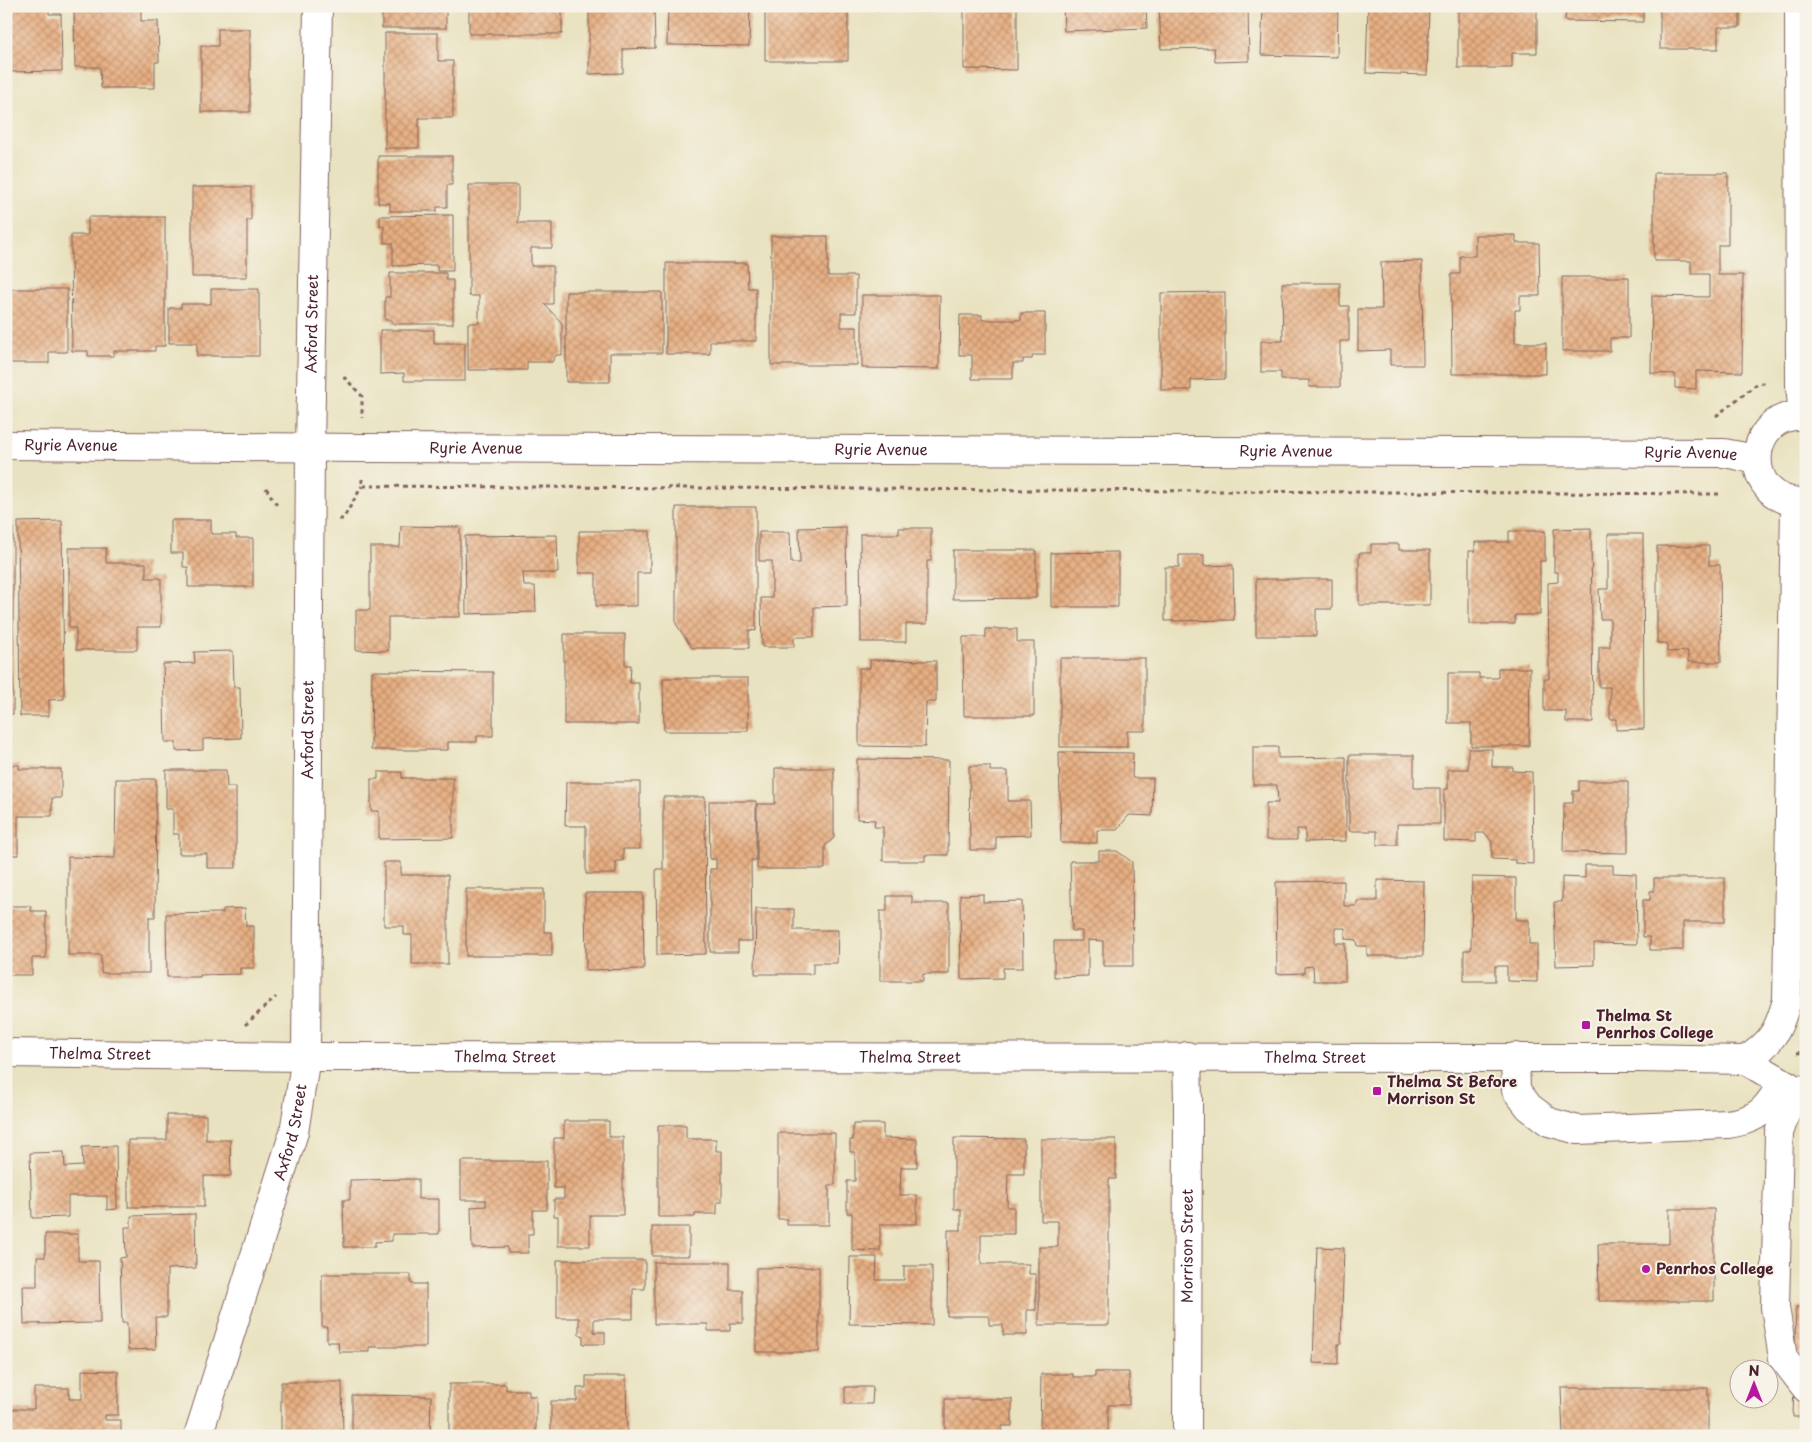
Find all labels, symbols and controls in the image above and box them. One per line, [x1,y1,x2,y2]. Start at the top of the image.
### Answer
street label: Axford Street [298,274,323,373]
street label: Ryrie Avenue [24,432,118,456]
street label: Ryrie Avenue [429,435,523,459]
street label: Ryrie Avenue [834,437,928,460]
street label: Ryrie Avenue [1239,438,1333,462]
street label: Ryrie Avenue [1644,440,1740,465]
street label: Axford Street [295,680,318,779]
place label: Thelma St Penrhos College [1596,1003,1714,1043]
marker: Thelma St Penrhos College [1580,1019,1592,1031]
street label: Thelma Street [49,1041,151,1065]
street label: Thelma Street [454,1044,556,1067]
street label: Thelma Street [859,1044,961,1067]
street label: Thelma Street [1264,1045,1366,1068]
place label: Thelma St Before Morrison St [1387,1069,1517,1109]
street label: Axford Street [266,1082,312,1183]
marker: Thelma St Before Morrison St [1371,1085,1383,1097]
street label: Morrison Street [1174,1189,1198,1303]
place label: Penrhos College [1656,1256,1774,1279]
marker: Penrhos College [1640,1263,1652,1275]
north arrow [1730,1360,1780,1410]
text: N [1748,1360,1760,1381]

